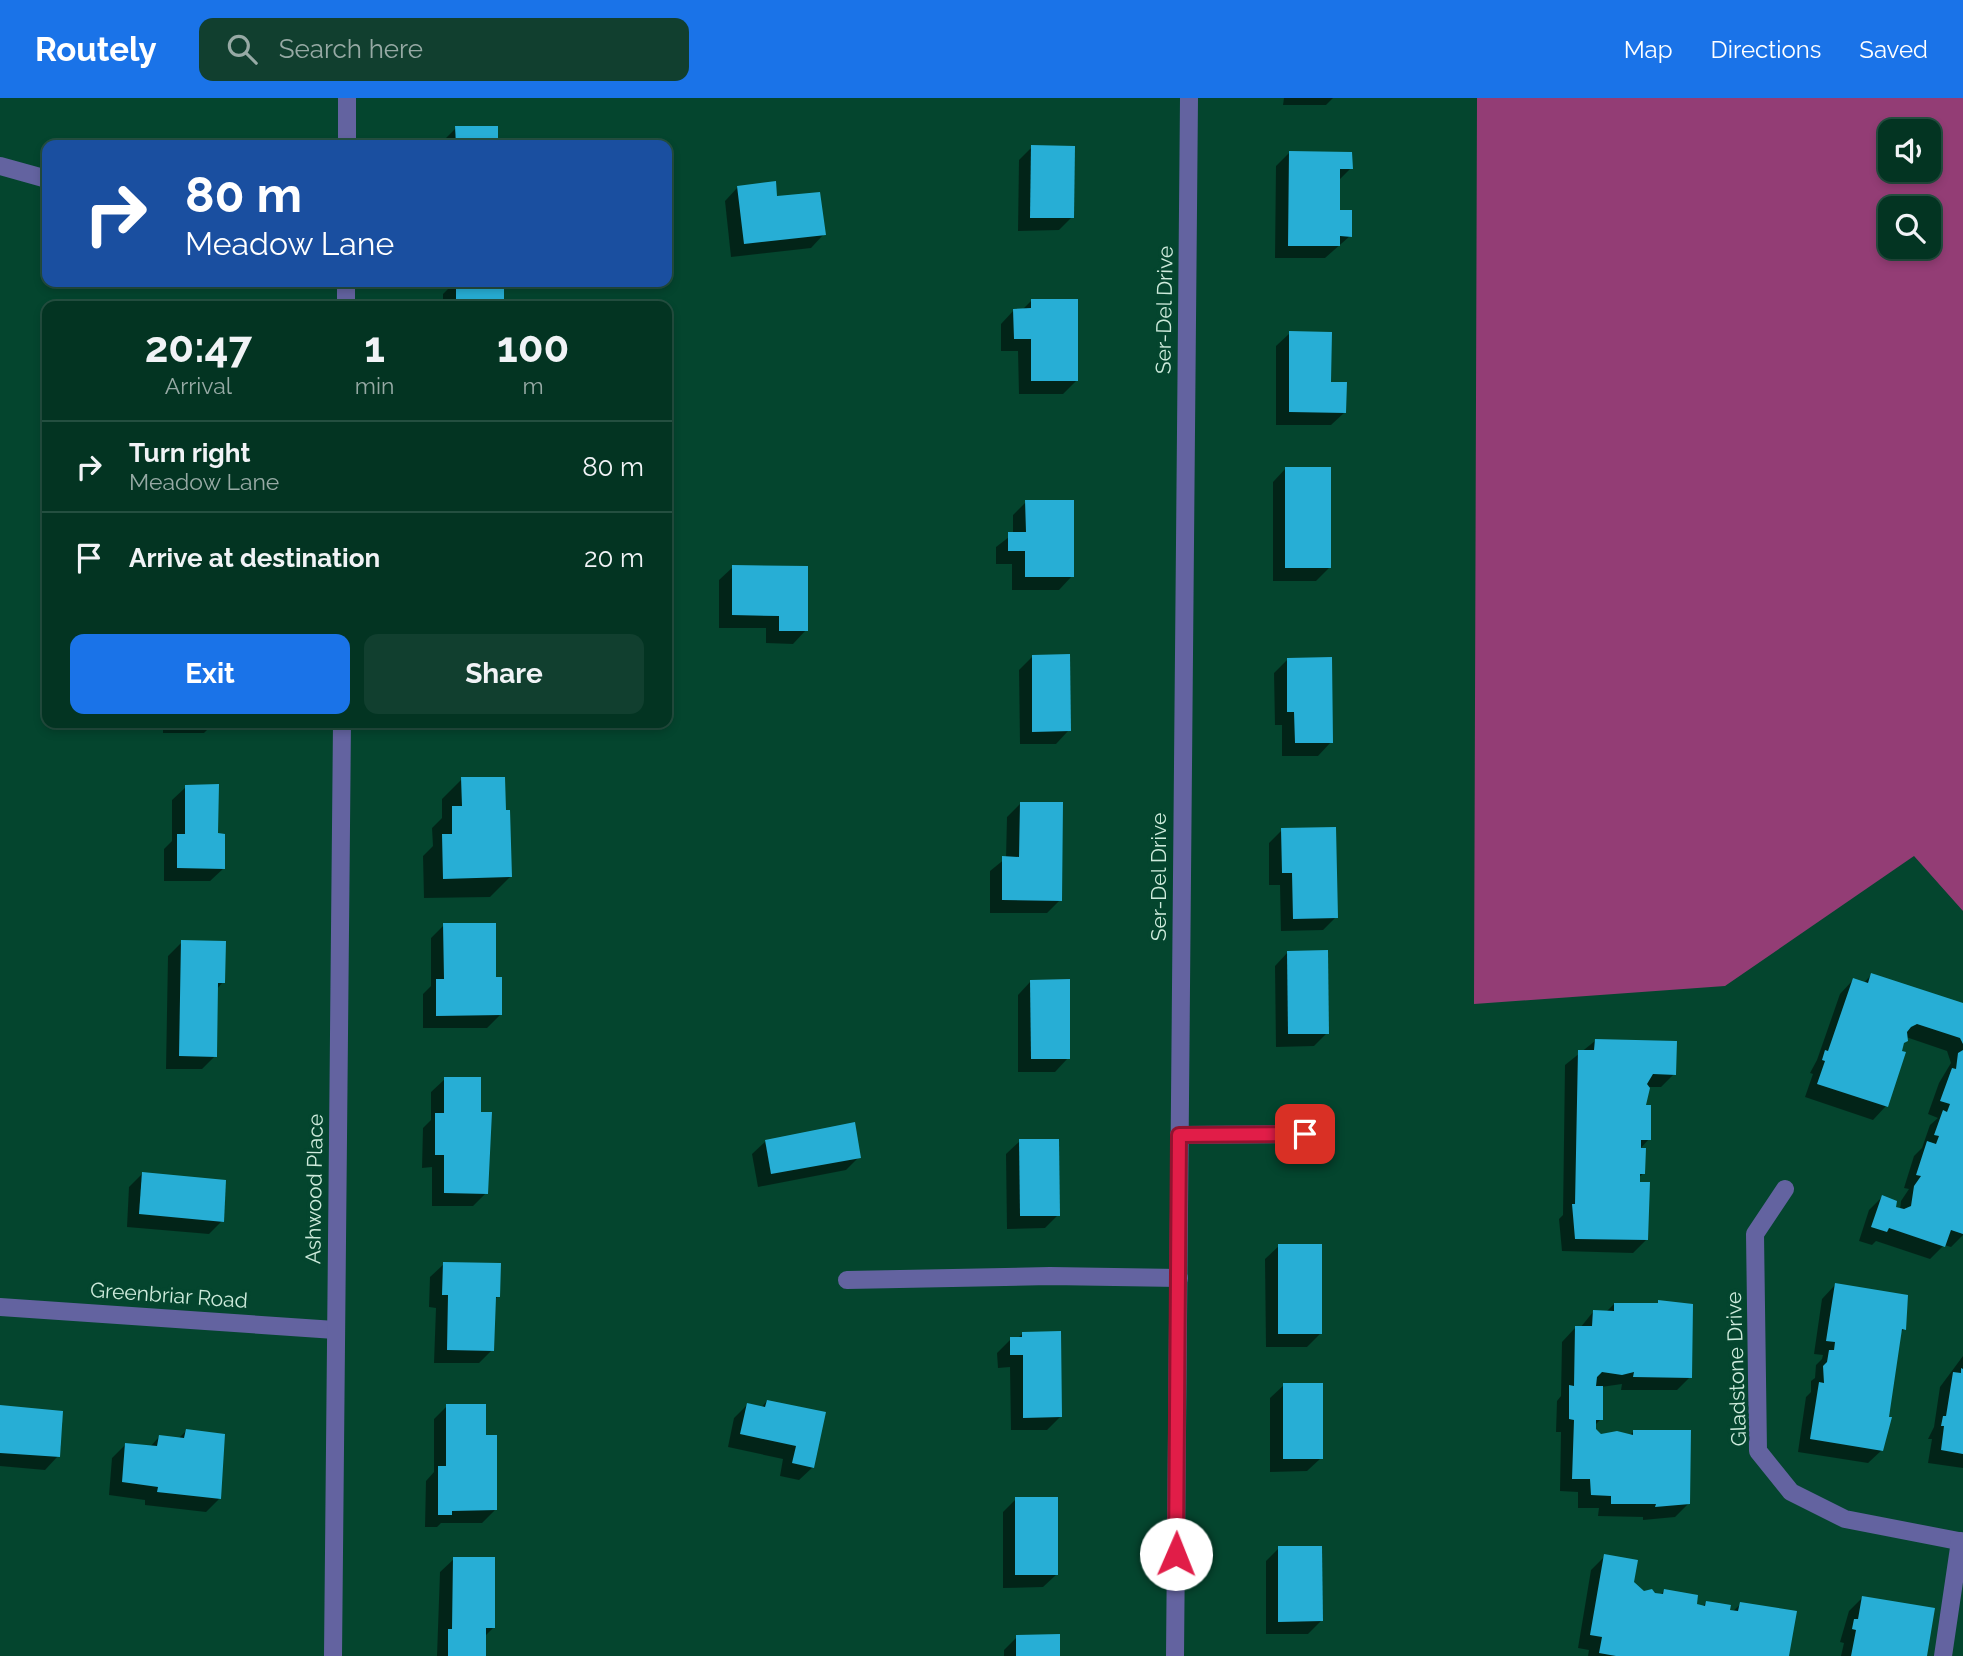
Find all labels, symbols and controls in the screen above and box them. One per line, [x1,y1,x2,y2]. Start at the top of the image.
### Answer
search box [199,18,689,81]
text: Routely [35,30,157,69]
icon: search [223,30,261,68]
text: Search here [279,34,423,64]
text: Map [1624,35,1673,64]
text: Directions [1711,35,1821,64]
text: Saved [1859,35,1928,64]
map controls [1878,119,1941,259]
button: sound [1878,119,1941,182]
text: 80 m [185,166,302,223]
icon: right [70,168,161,259]
button: search [1878,196,1941,259]
text: Meadow Lane [185,225,394,262]
street label: Ser-Del Drive [1150,246,1178,374]
text: 20:47 [145,323,252,372]
text: 1 [364,323,385,372]
text: 100 [497,323,569,372]
text: Arrival [165,372,232,399]
text: min [355,372,394,399]
text: m [523,372,544,399]
text: Turn right [129,438,250,468]
icon: right [70,448,108,486]
text: 80 m [582,452,644,482]
text: Meadow Lane [129,468,279,495]
icon: arrive [70,539,108,577]
text: Arrive at destination [129,543,380,573]
text: 20 m [584,543,644,573]
button: Exit [70,634,350,714]
button: Share [364,634,644,714]
street label: Ser-Del Drive [1146,813,1171,941]
pin [1275,1104,1335,1164]
street label: Ashwood Place [300,1114,328,1264]
icon: arrive [1286,1115,1324,1153]
street label: Greenbriar Road [89,1277,249,1313]
street label: Gladstone Drive [1721,1291,1751,1447]
position arrow [1139,1517,1213,1591]

